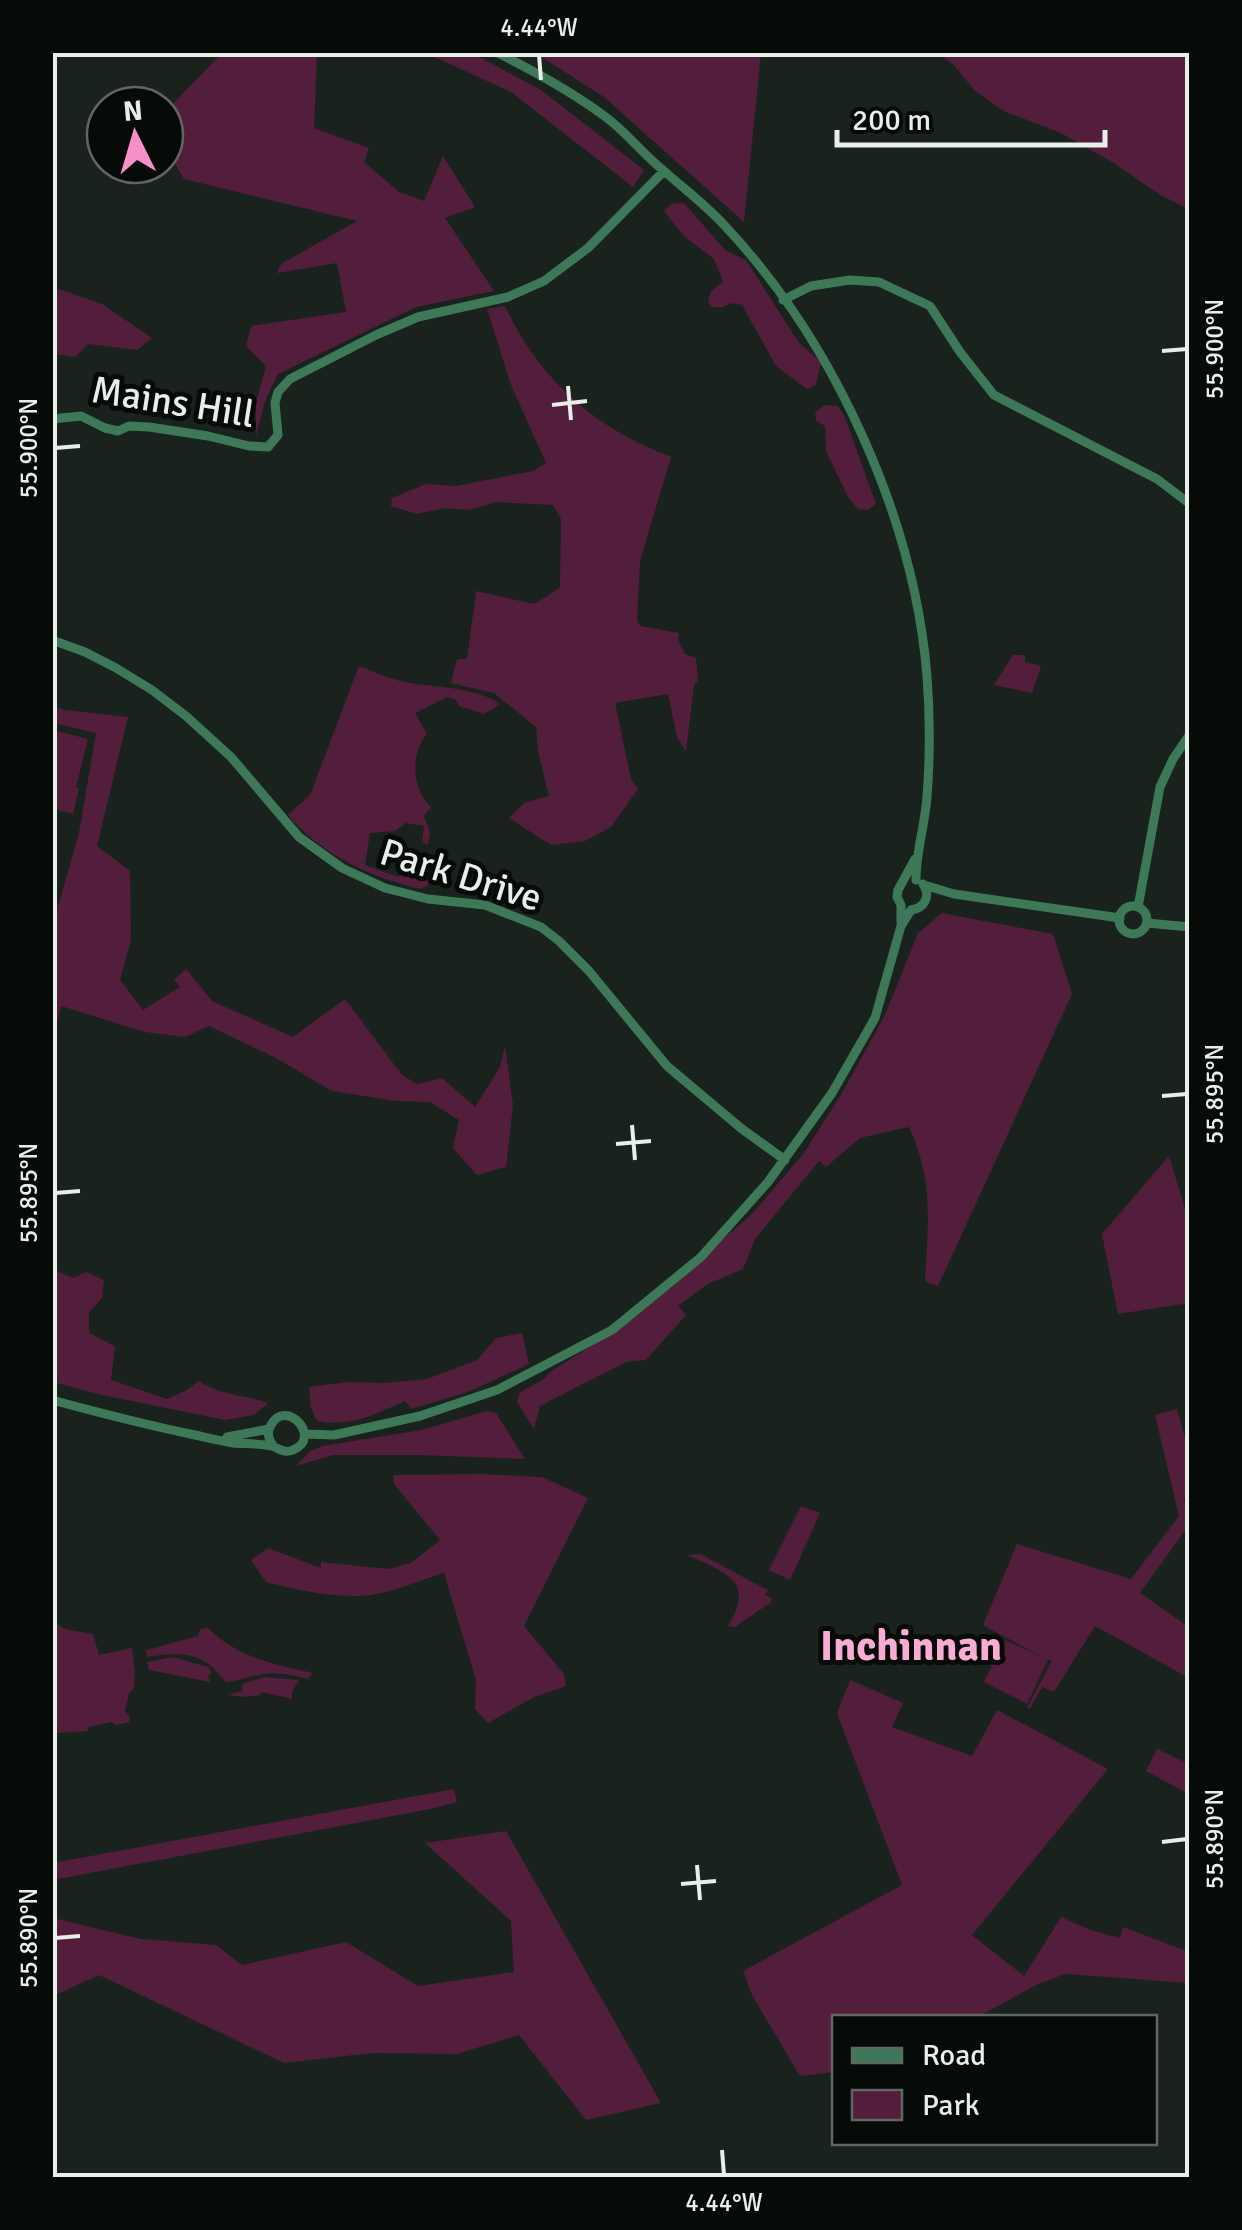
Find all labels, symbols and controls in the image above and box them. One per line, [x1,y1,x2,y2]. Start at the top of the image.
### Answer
text: 4.44°W [500,12,578,43]
north arrow [85,85,185,185]
scale bar [837,85,1104,147]
text: N [122,93,144,129]
text: 200 m [852,102,931,139]
text: 55.900°N [1199,299,1230,399]
street label: Mains Hill [88,366,258,438]
text: 55.900°N [13,398,44,498]
street label: Park Drive [375,828,547,922]
text: 55.895°N [1199,1044,1230,1144]
text: 55.895°N [13,1143,44,1243]
district label: Inchinnan [820,1621,1002,1672]
text: 55.890°N [1199,1789,1230,1889]
text: 55.890°N [13,1888,44,1988]
legend [832,2015,1157,2145]
text: Road [922,2037,986,2074]
text: Park [922,2087,980,2124]
text: 4.44°W [685,2187,763,2218]

